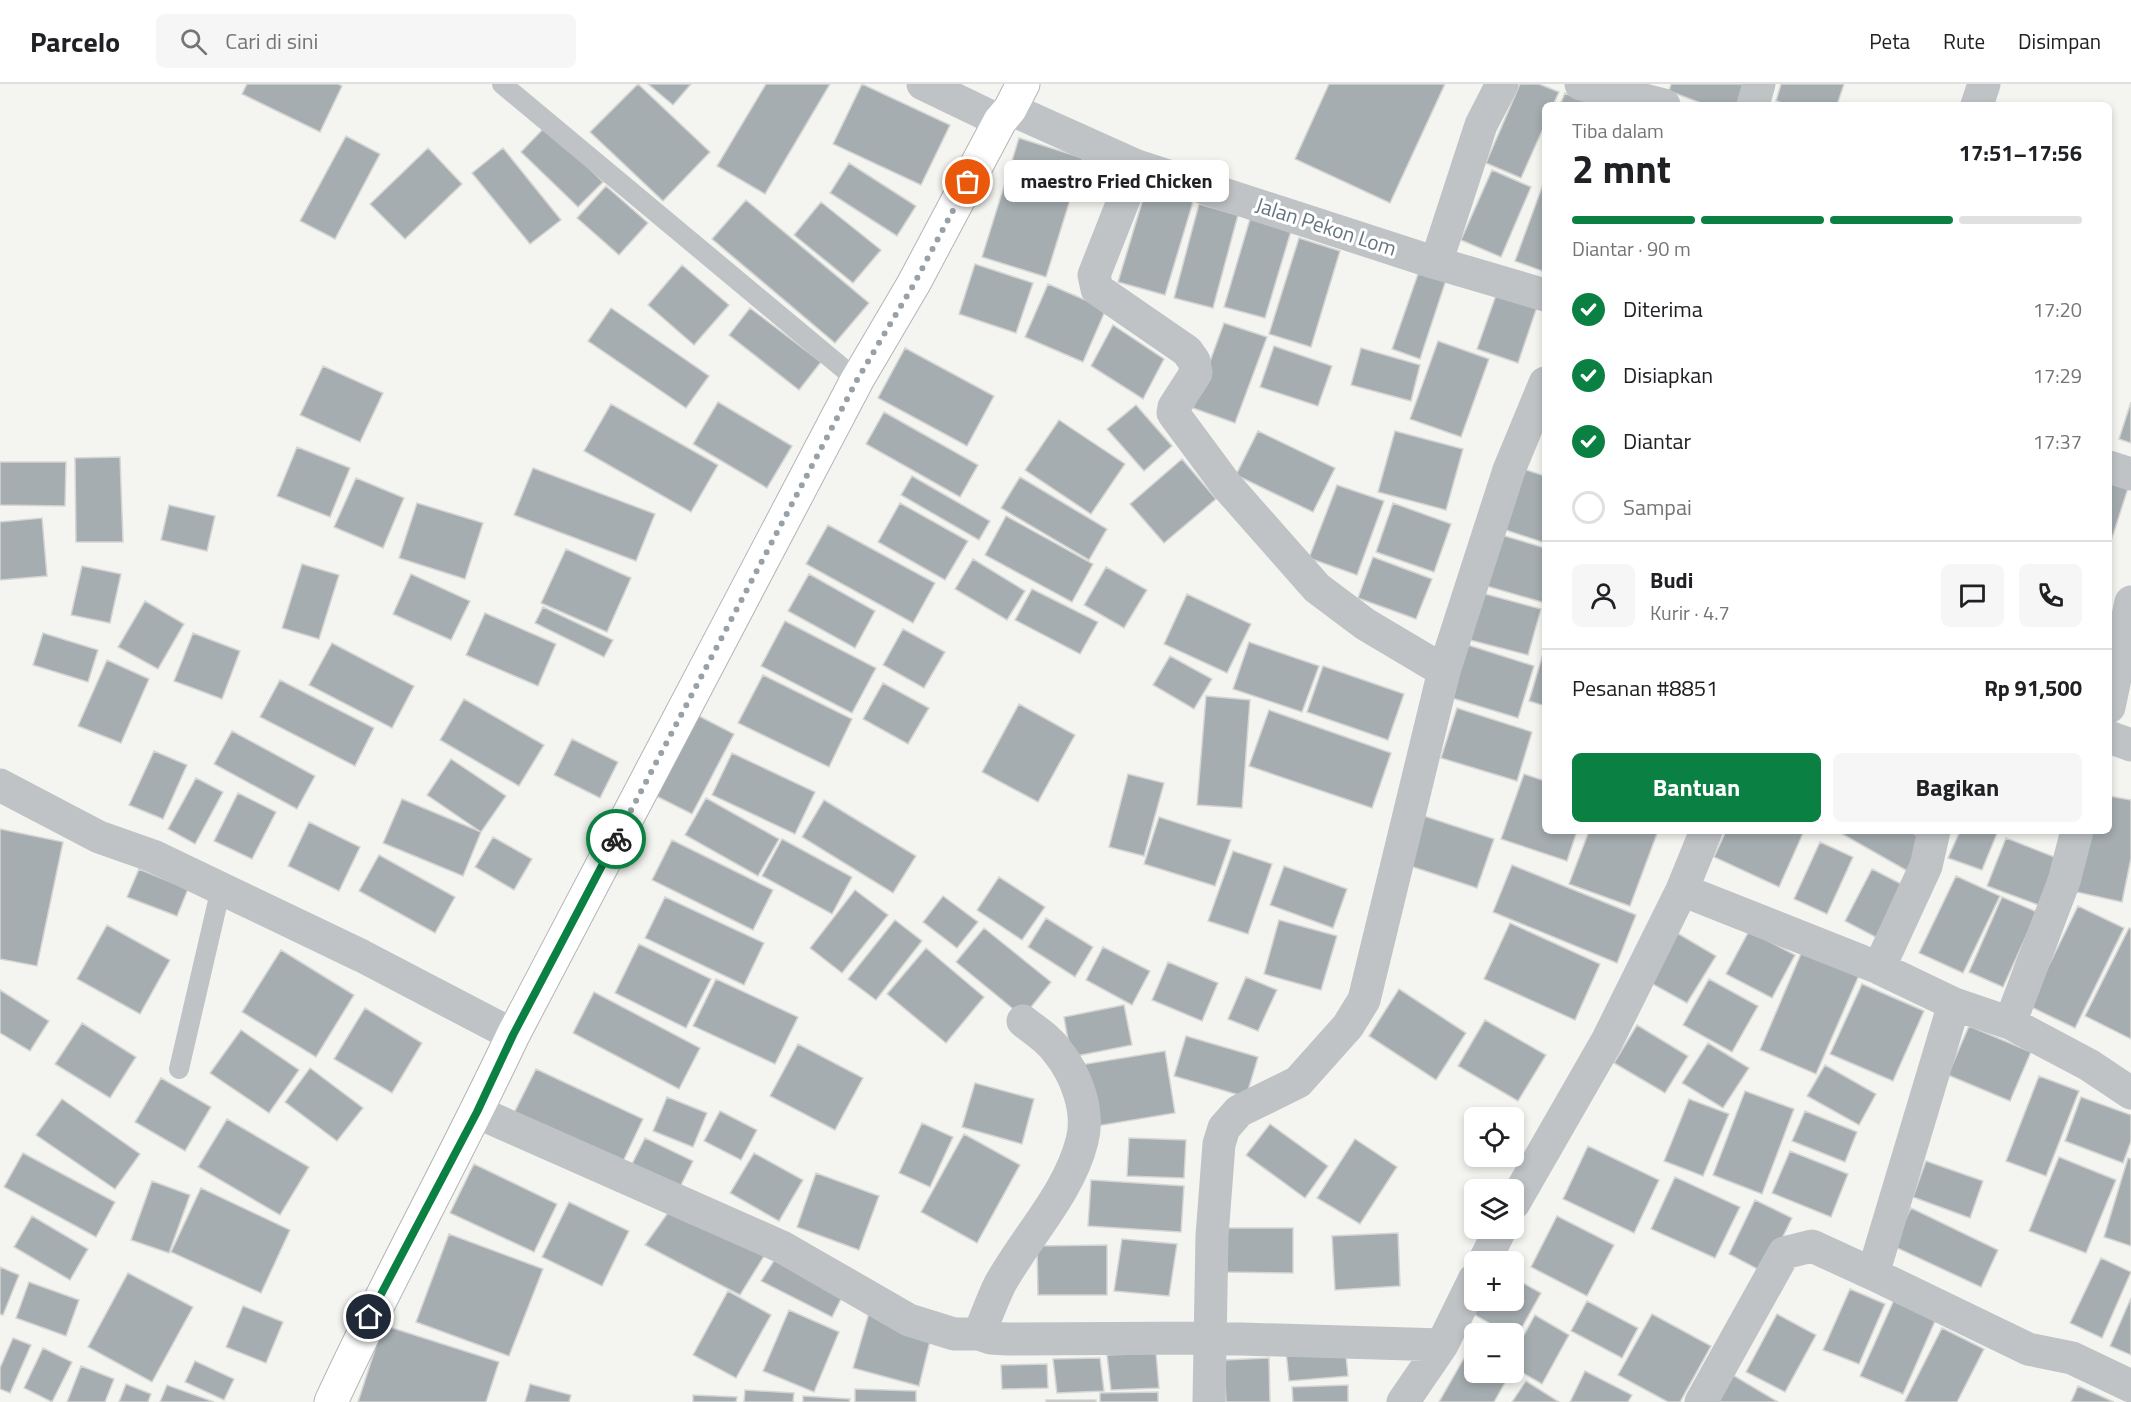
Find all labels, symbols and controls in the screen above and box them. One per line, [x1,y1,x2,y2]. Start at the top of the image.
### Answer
search box [156,14,576,68]
text: Parcelo [30,20,120,63]
text: Cari di sini [225,24,318,58]
icon: search [177,25,210,58]
text: Peta [1869,25,1910,57]
text: Rute [1943,25,1985,57]
text: Disimpan [2018,25,2101,57]
text: Tiba dalam [1572,115,1664,146]
text: 17:51–17:56 [1959,136,2082,170]
text: 2 mnt [1572,139,1671,198]
pin [942,156,993,207]
callout: maestro Fried Chicken [1004,161,1229,203]
icon: bag [951,165,984,198]
text: maestro Fried Chicken [1020,165,1213,196]
street label: Jalan Pekon Lom [1252,188,1401,264]
text: Diantar · 90 m [1572,233,1691,264]
text: Diterima [1623,292,1703,326]
icon: check [1572,293,1605,326]
text: 17:20 [2033,294,2082,325]
text: Disiapkan [1623,358,1713,392]
icon: check [1572,359,1605,392]
text: 17:29 [2033,360,2082,391]
text: Diantar [1623,424,1691,458]
icon: check [1572,425,1605,458]
text: 17:37 [2033,426,2082,457]
text: Sampai [1623,490,1692,524]
text: Budi [1650,563,1693,597]
button: person [1572,564,1635,627]
button: chat [1941,564,2004,627]
button: phone [2019,564,2082,627]
text: Kurir · 4.7 [1650,597,1730,628]
text: Pesanan #8851 [1572,671,1718,705]
text: Rp 91,500 [1984,671,2082,705]
button: Bantuan [1572,753,1821,822]
button: Bagikan [1833,753,2082,822]
courier [586,809,646,869]
icon: bike [600,823,633,856]
map controls [1464,1107,1524,1383]
button: locate [1464,1107,1524,1167]
button: layers [1464,1179,1524,1239]
button: + [1464,1251,1524,1311]
pin [343,1291,394,1342]
icon: home [352,1300,385,1333]
button: − [1464,1323,1524,1383]

